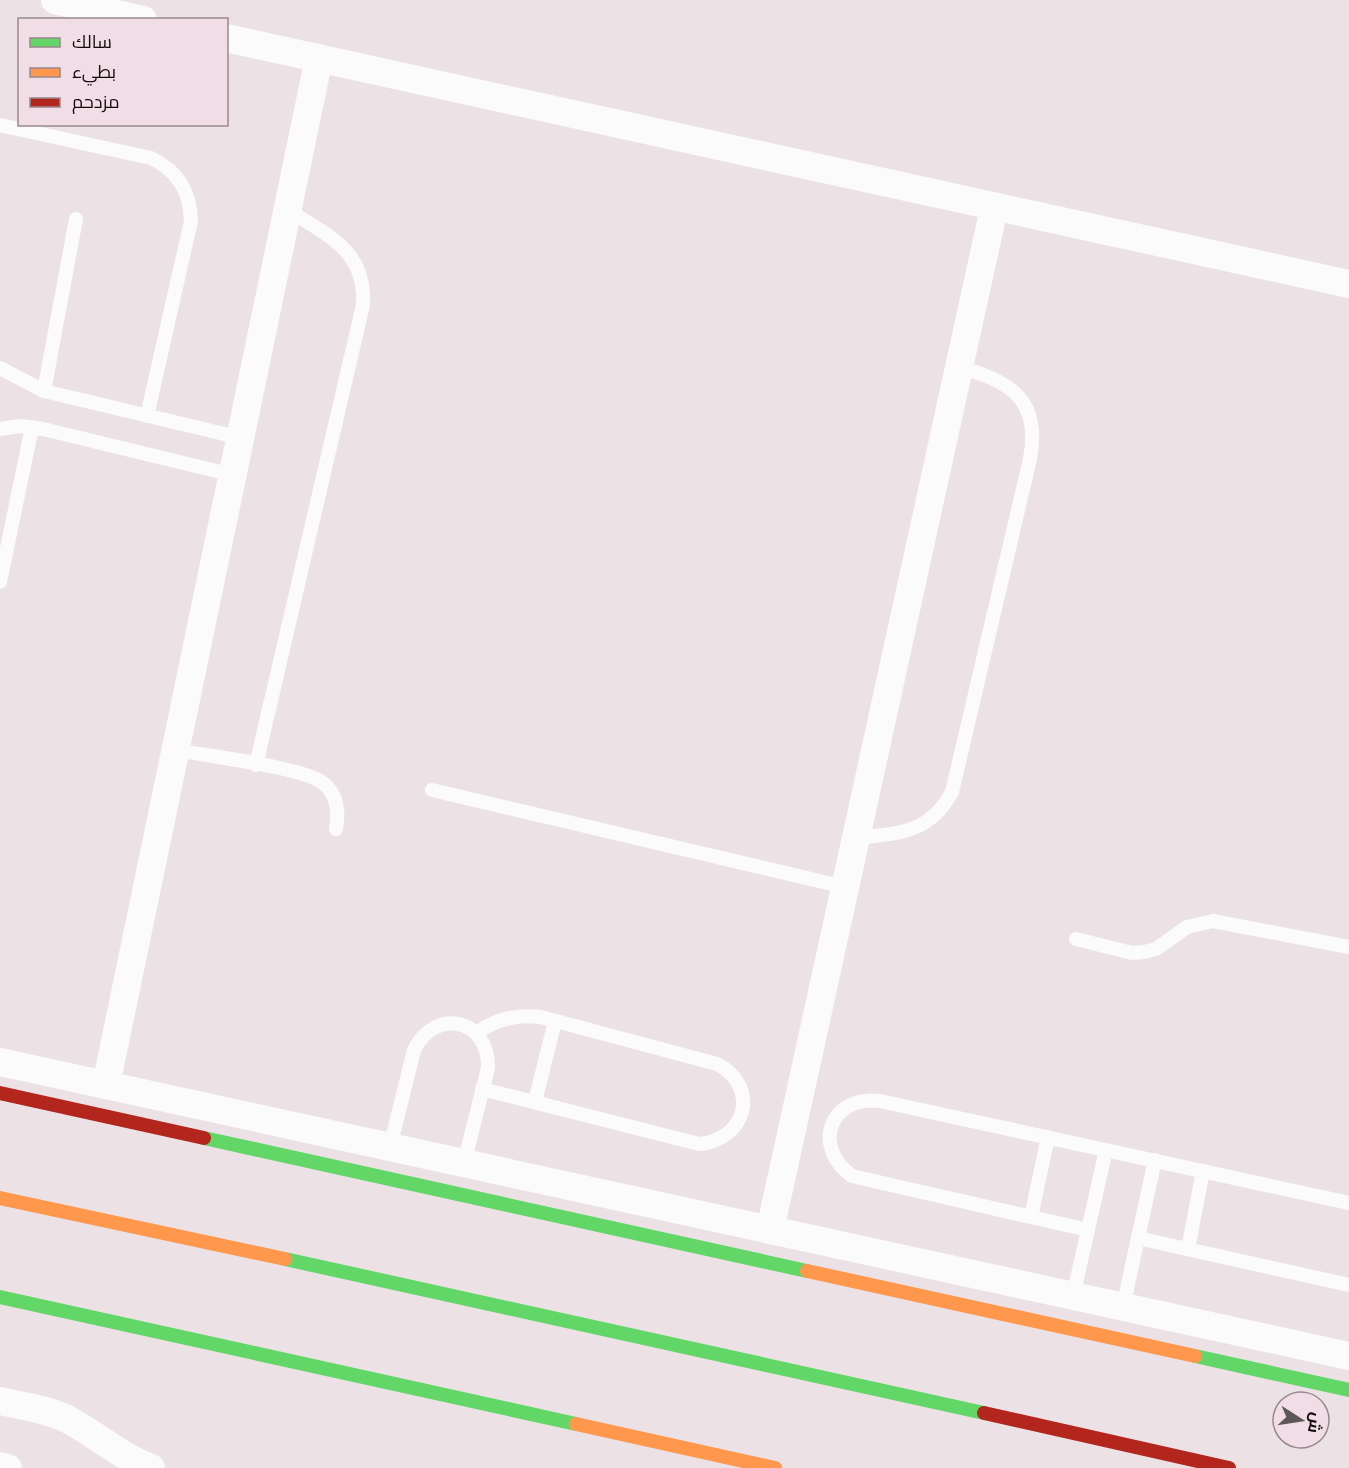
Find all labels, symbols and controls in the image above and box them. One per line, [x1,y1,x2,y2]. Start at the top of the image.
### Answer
legend [18,18,228,126]
text: سالك [72,29,112,53]
text: بطيء [72,59,116,86]
text: مزدحم [72,89,120,114]
north arrow [1271,1390,1331,1450]
text: ش [1303,1411,1329,1435]

